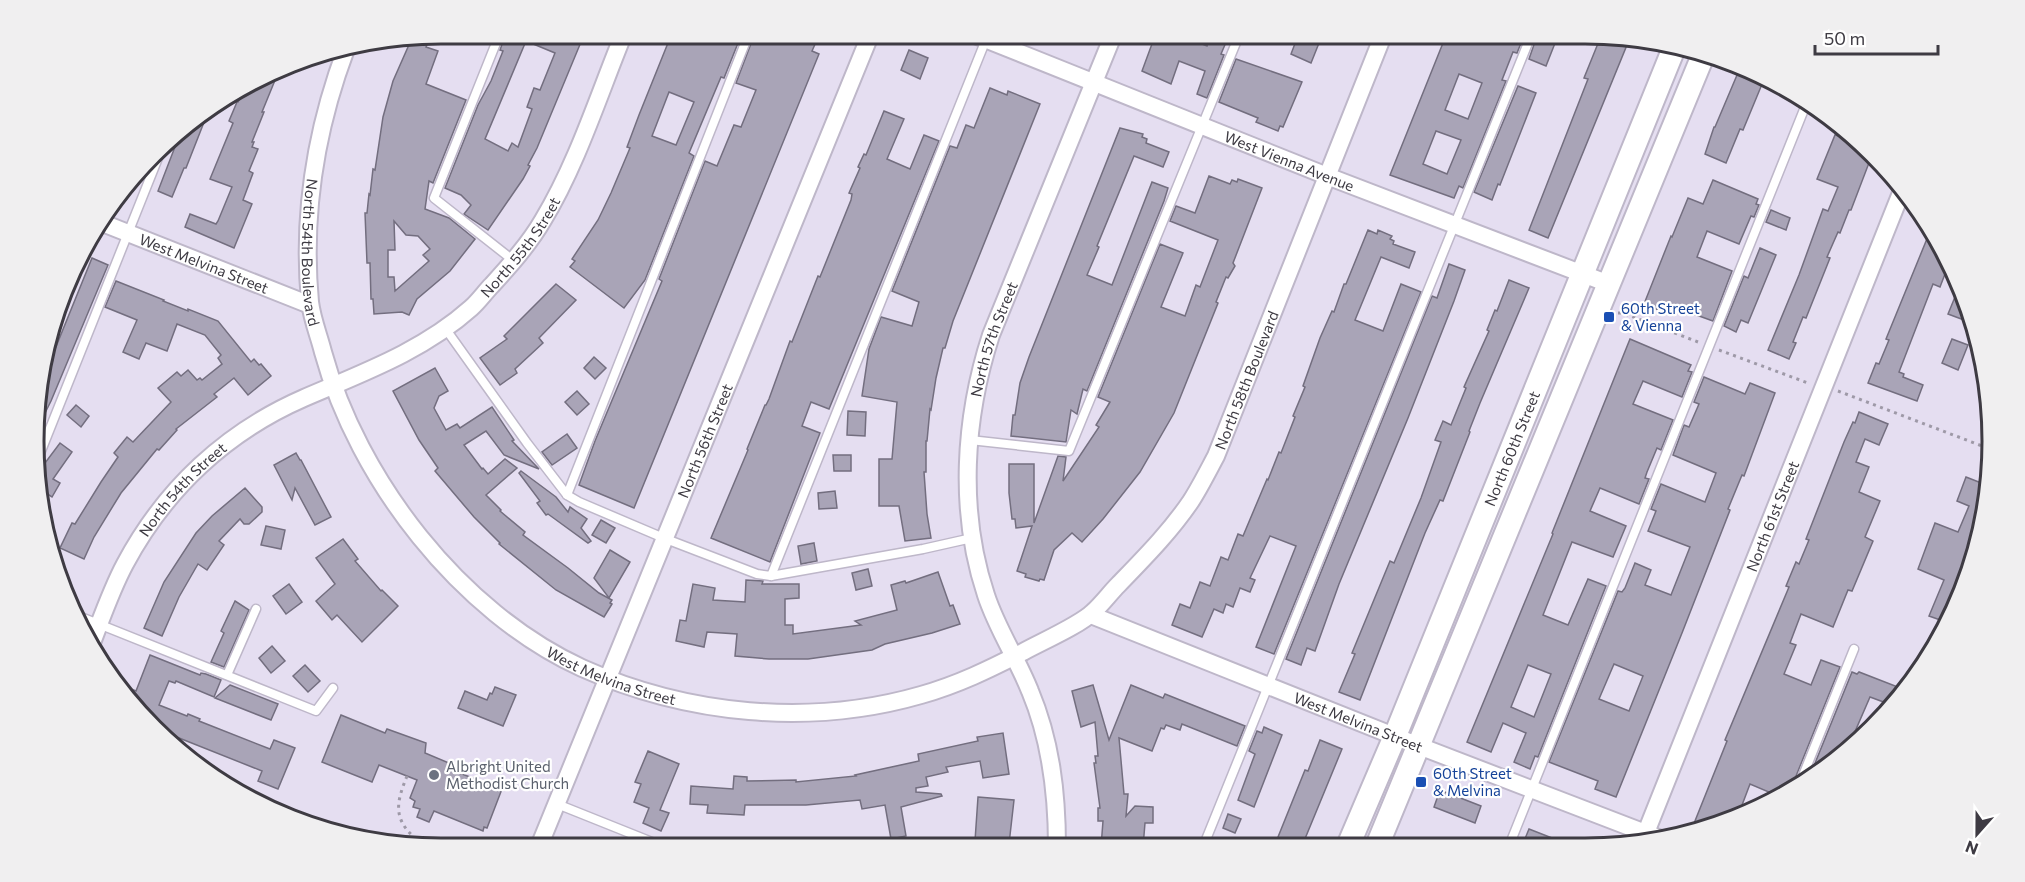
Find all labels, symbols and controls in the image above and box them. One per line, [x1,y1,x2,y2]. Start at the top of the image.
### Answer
scale bar [1815,18,1938,56]
text: 50 m [1824,27,1865,49]
street label: West Vienna Avenue [1222,127,1357,195]
street label: North 54th Boulevard [299,178,324,328]
street label: North 55th Street [476,194,563,301]
street label: West Melvina Street [137,230,271,297]
street label: North 57th Street [966,279,1021,398]
place label: 60th Street & Vienna [1621,299,1700,334]
street label: North 58th Boulevard [1211,308,1282,452]
marker: 60th Street & Vienna [1602,310,1616,324]
street label: North 56th Street [673,381,736,500]
street label: North 60th Street [1480,388,1543,509]
street label: North 54th Street [135,438,230,540]
street label: North 61st Street [1742,458,1802,574]
street label: West Melvina Street [543,642,678,708]
street label: West Melvina Street [1291,688,1426,756]
place label: Albright United Methodist Church [446,757,569,792]
place label: 60th Street & Melvina [1433,764,1512,799]
marker: Albright United Methodist Church [427,768,441,782]
marker: 60th Street & Melvina [1414,775,1428,789]
north arrow [1947,804,2007,864]
text: N [1962,837,1980,859]

